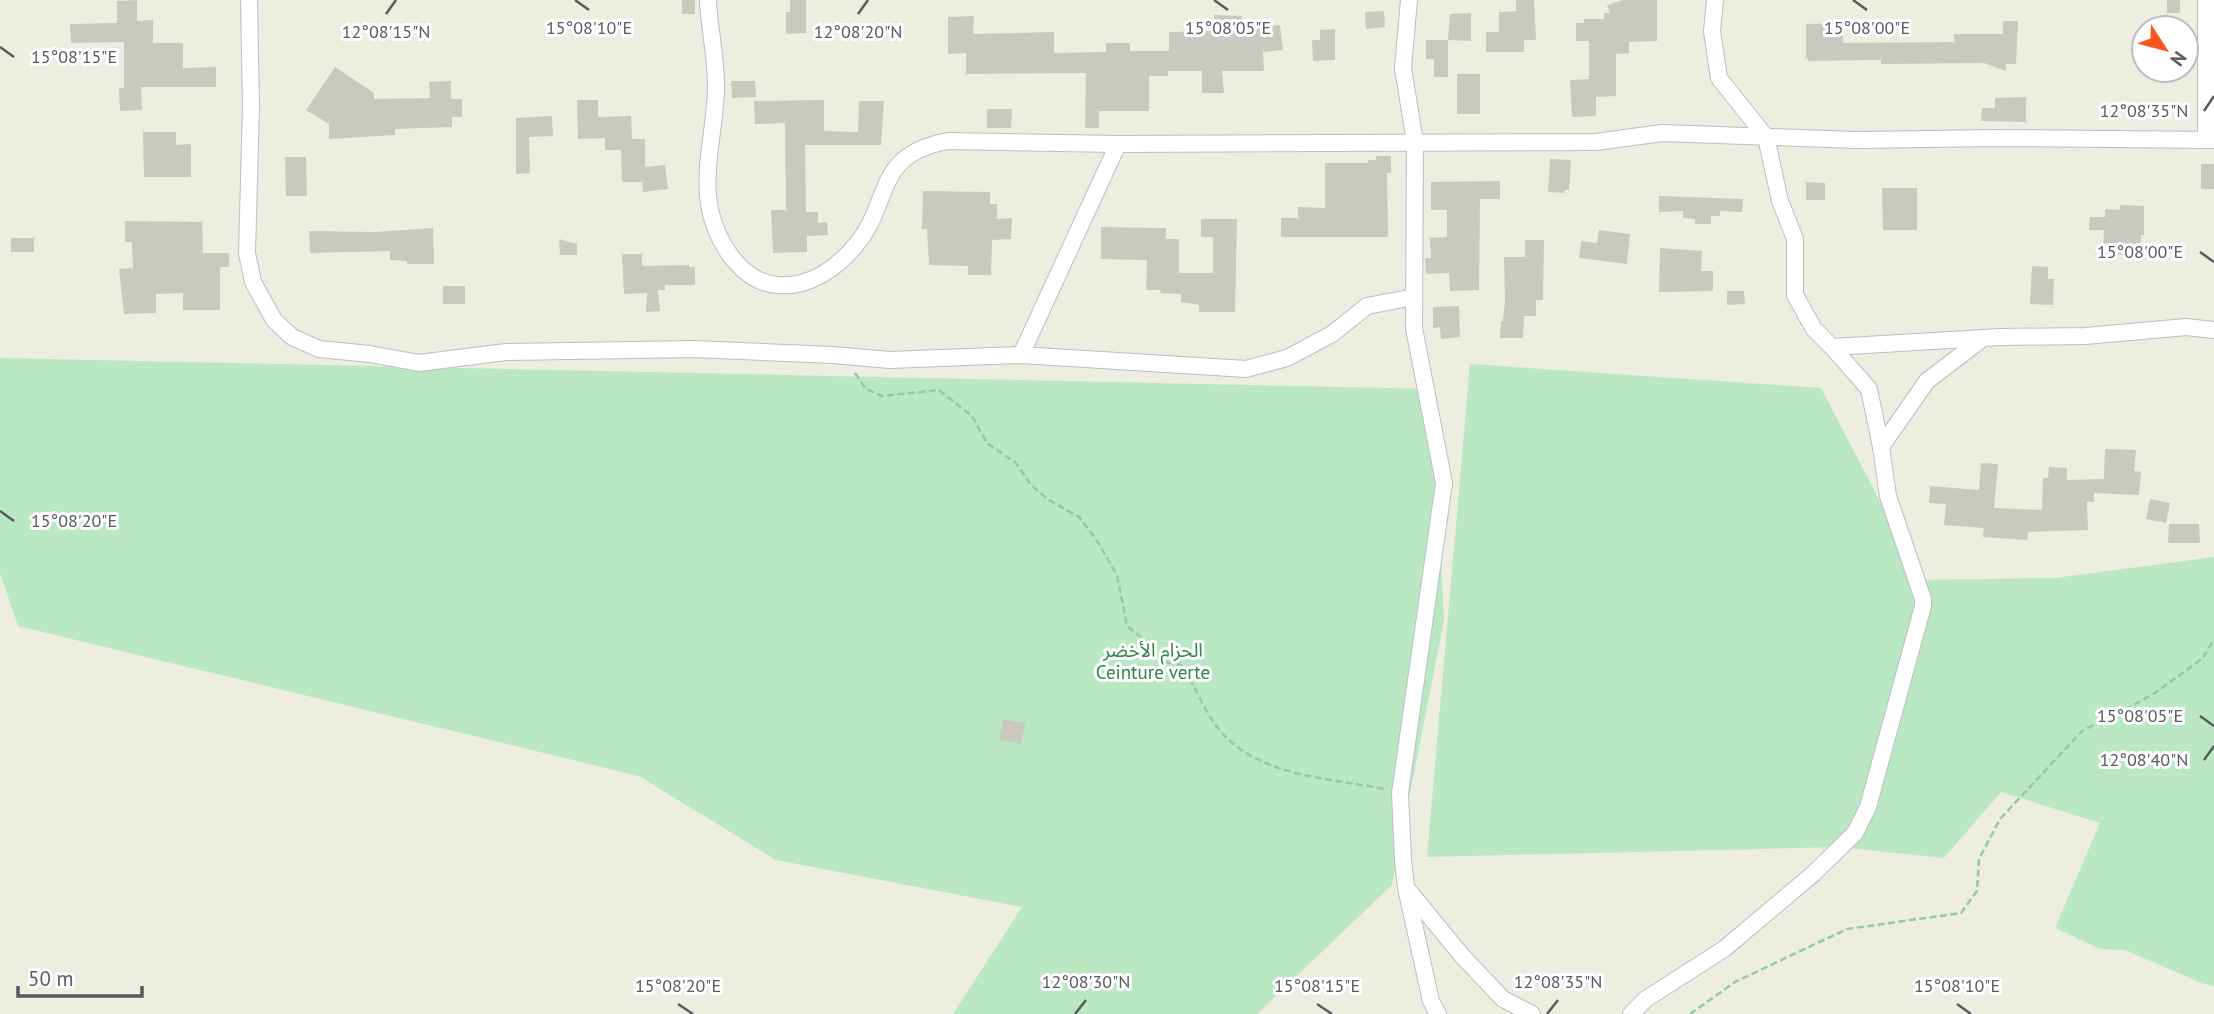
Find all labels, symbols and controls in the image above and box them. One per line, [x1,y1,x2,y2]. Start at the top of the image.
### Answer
north arrow [2130,14,2200,84]
text: 15°08'10"E [546,16,632,39]
text: 15°08'05"E [1185,16,1271,39]
text: 15°08'00"E [1824,16,1910,39]
text: 12°08'15"N [342,20,430,43]
text: 12°08'20"N [814,20,902,43]
text: 15°08'15"E [31,45,117,68]
text: N [2165,47,2192,71]
text: 12°08'35"N [2100,99,2188,122]
text: 15°08'00"E [2097,240,2183,263]
text: 15°08'20"E [31,509,117,532]
park label: الحزام الأخضر Ceinture verte [1096,638,1210,684]
text: 15°08'05"E [2097,704,2183,727]
text: 12°08'40"N [2100,748,2188,771]
scale bar [18,954,142,998]
text: 50 m [28,965,74,992]
text: 12°08'30"N [1042,970,1130,993]
text: 12°08'35"N [1514,970,1602,993]
text: 15°08'20"E [635,974,721,997]
text: 15°08'15"E [1274,974,1360,997]
text: 15°08'10"E [1914,974,2000,997]

